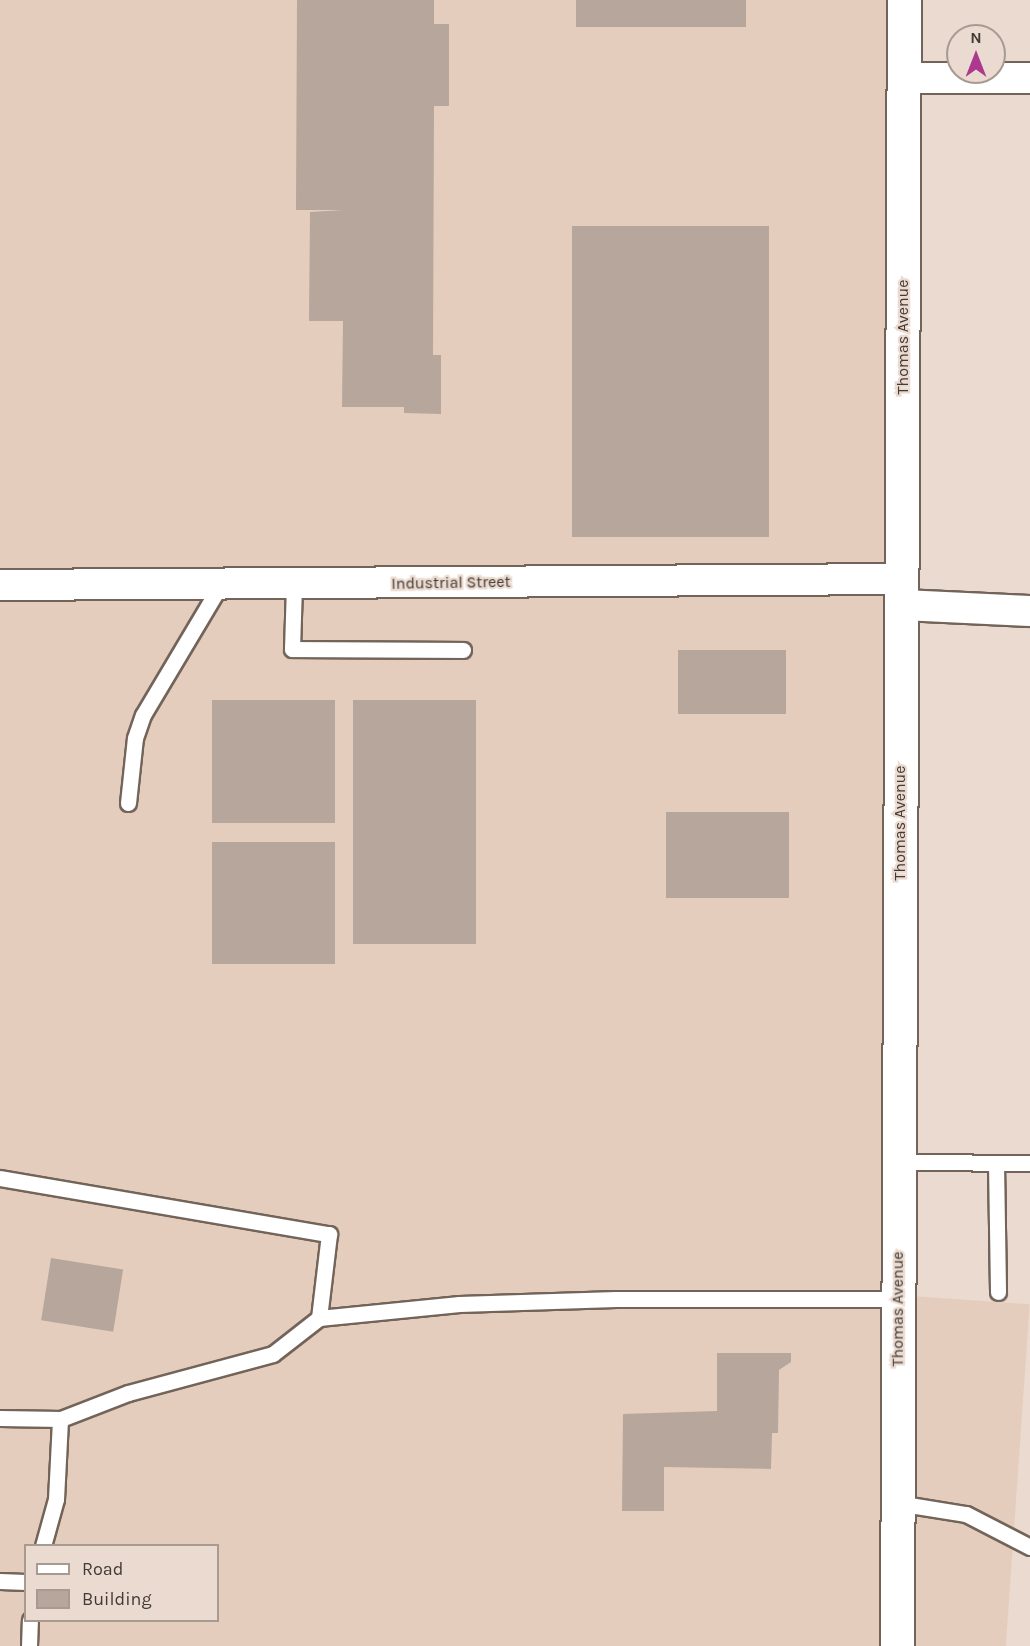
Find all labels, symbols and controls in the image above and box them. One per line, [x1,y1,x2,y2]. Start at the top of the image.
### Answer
north arrow [946,24,1006,84]
text: N [970,28,982,47]
street label: Thomas Avenue [893,279,913,395]
street label: Industrial Street [391,572,511,594]
street label: Thomas Avenue [890,765,910,881]
street label: Thomas Avenue [888,1251,908,1367]
legend [24,1544,219,1622]
text: Road [82,1558,123,1580]
text: Building [82,1588,152,1610]

